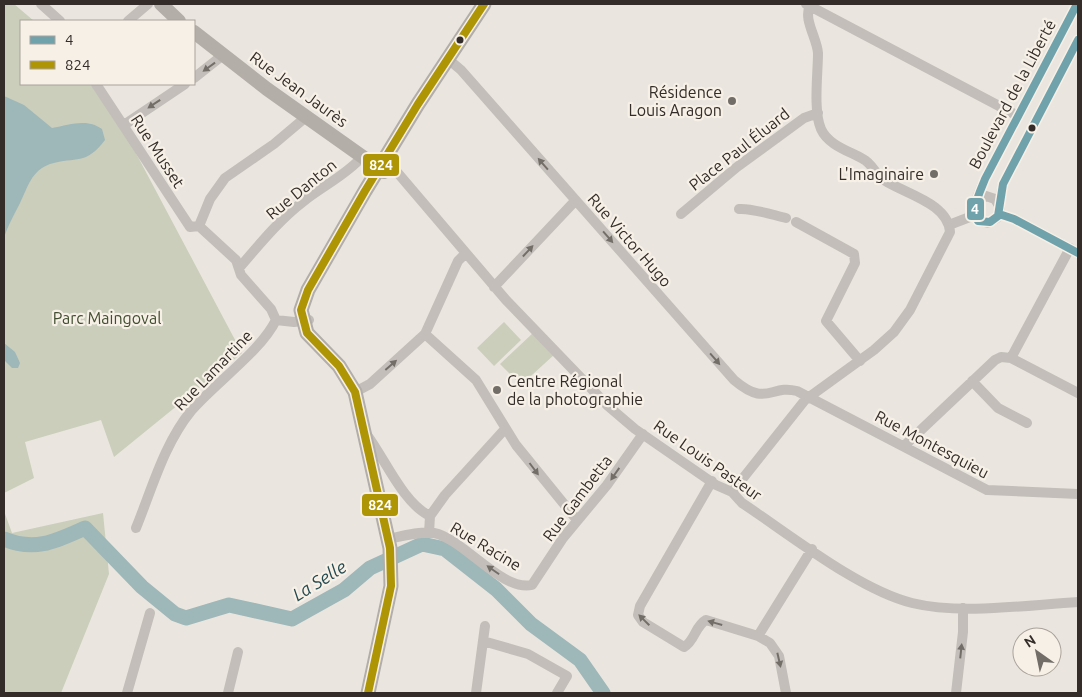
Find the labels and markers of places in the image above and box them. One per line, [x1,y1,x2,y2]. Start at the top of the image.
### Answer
unlabelled marker [455,35,465,45]
place label: Résidence Louis Aragon [628,83,722,119]
marker: Résidence Louis Aragon [726,95,738,107]
unlabelled marker [1027,123,1037,133]
place label: L'Imaginaire [838,165,924,183]
marker: L'Imaginaire [928,168,940,180]
place label: Centre Régional de la photographie [507,372,643,408]
marker: Centre Régional de la photographie [491,384,503,396]

